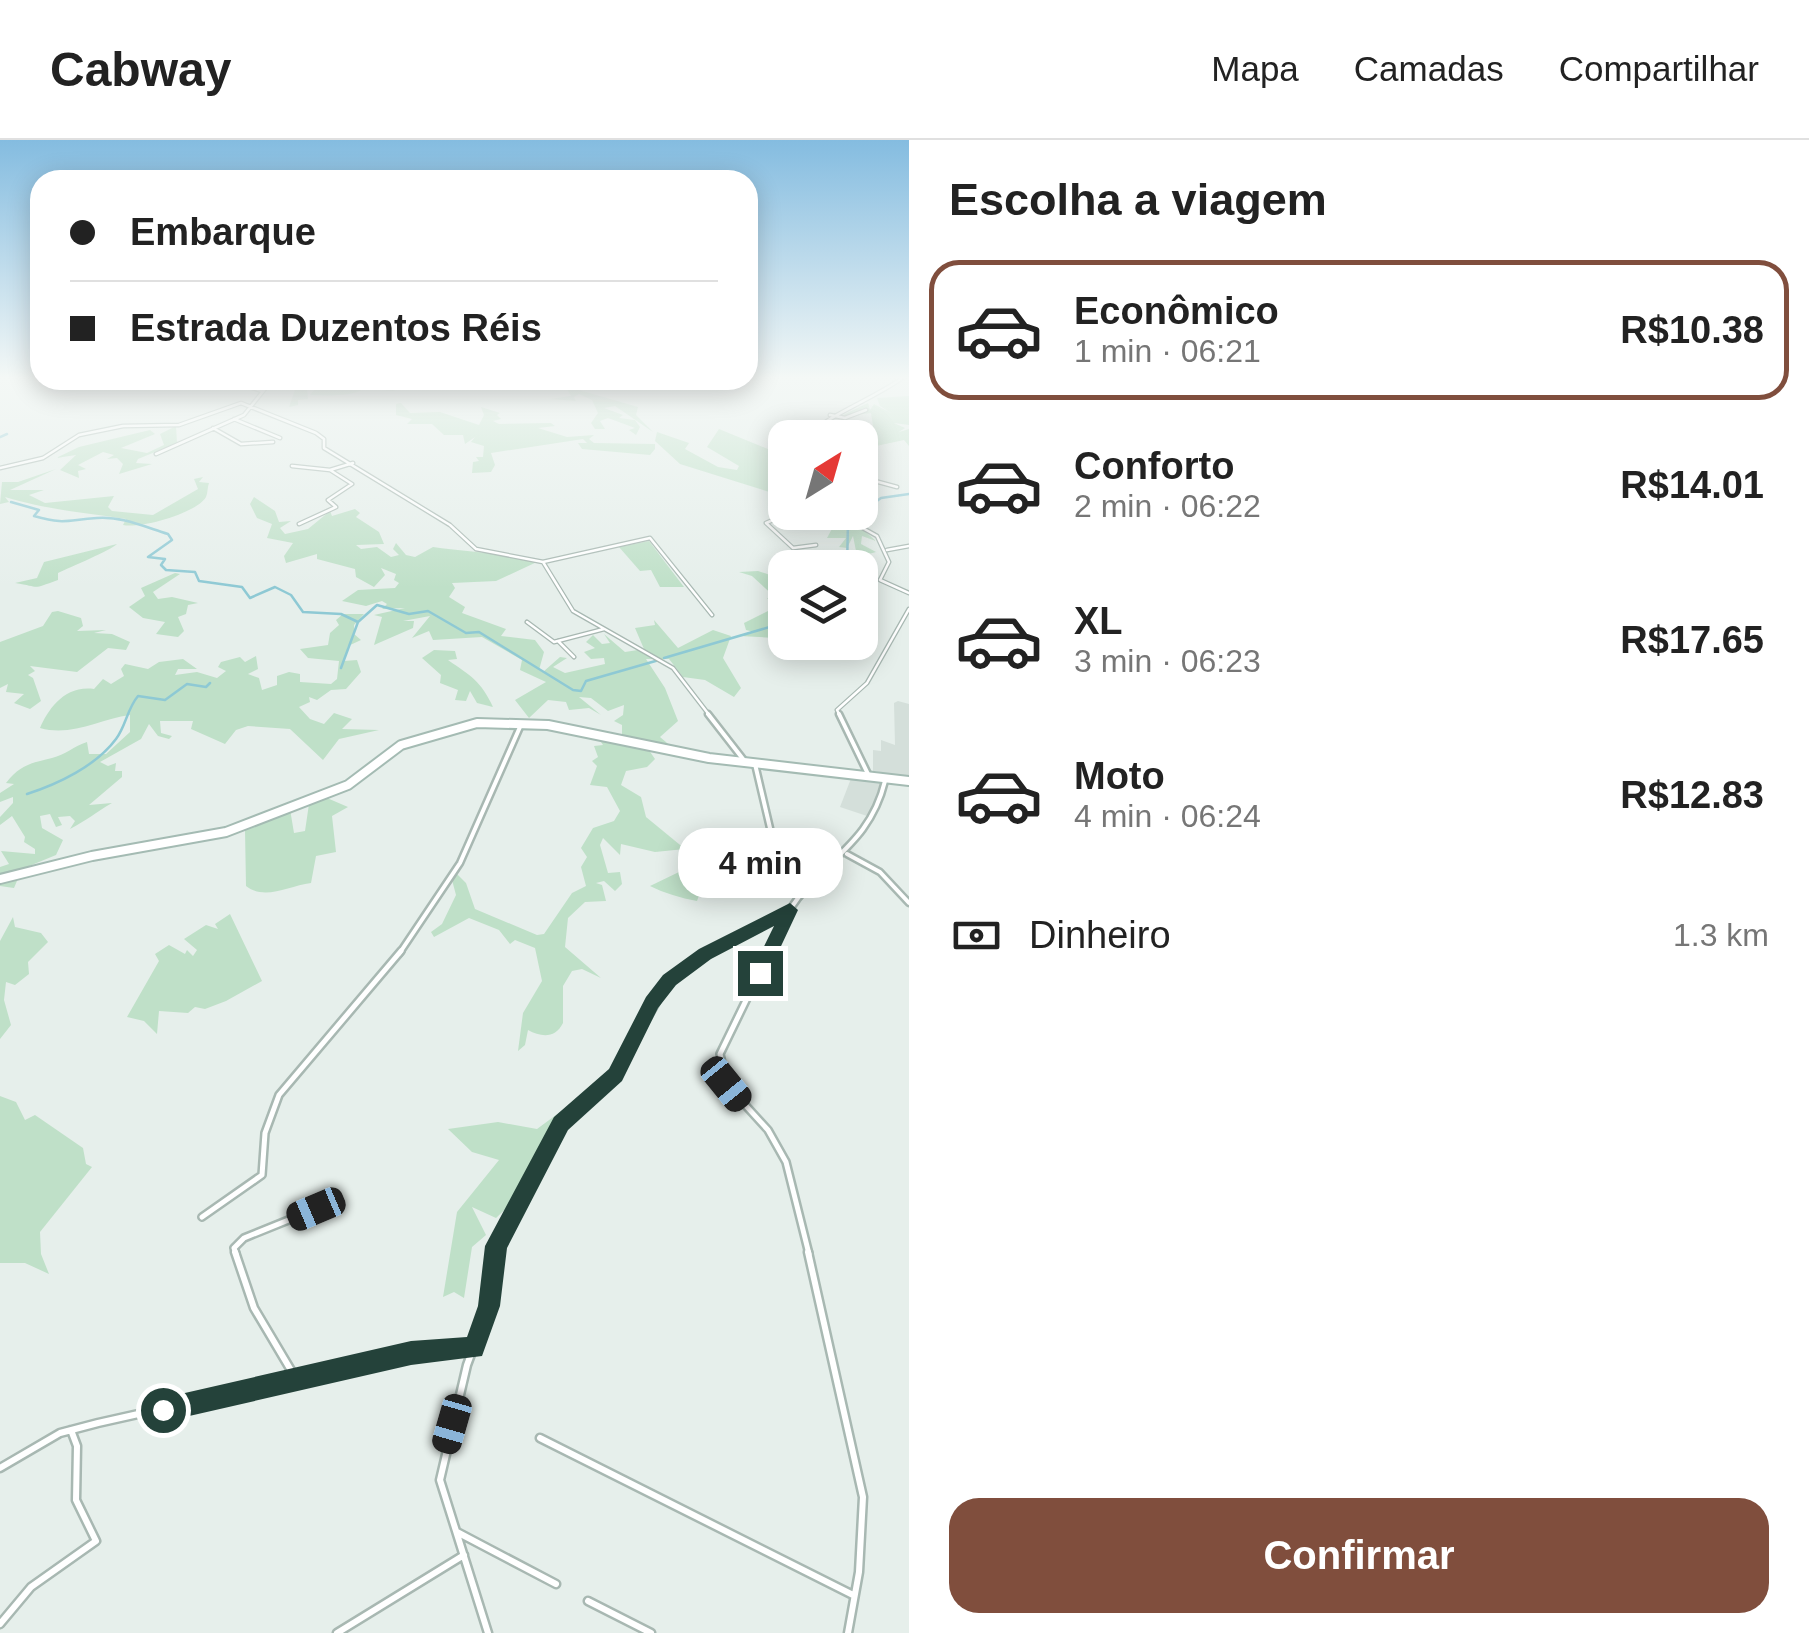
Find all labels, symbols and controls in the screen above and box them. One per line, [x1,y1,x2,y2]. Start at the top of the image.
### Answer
text: Cabway [50,43,231,96]
text: Mapa [1211,49,1299,88]
text: Camadas [1354,49,1504,88]
text: Compartilhar [1559,49,1759,88]
text: Escolha a viagem [949,174,1327,225]
text: Embarque [130,211,316,253]
icon: car [954,285,1044,375]
text: Econômico [1074,290,1279,332]
text: Estrada Duzentos Réis [130,307,542,349]
text: R$10.38 [1620,309,1764,351]
text: 1 min · 06:21 [1074,333,1261,369]
north arrow [768,420,878,530]
map controls [768,420,878,660]
icon: car [954,440,1044,530]
text: Conforto [1074,445,1234,487]
text: R$14.01 [1620,464,1764,506]
text: 2 min · 06:22 [1074,488,1261,524]
button: layers [768,550,878,660]
icon: car [954,595,1044,685]
text: XL [1074,600,1123,642]
text: R$17.65 [1620,619,1764,661]
text: 3 min · 06:23 [1074,643,1261,679]
icon: car [954,750,1044,840]
text: Moto [1074,755,1165,797]
text: R$12.83 [1620,774,1764,816]
text: 4 min · 06:24 [1074,798,1261,834]
callout: 4 min [678,828,842,898]
text: 4 min [719,845,802,881]
icon: cash [949,908,1004,963]
text: Dinheiro [1029,914,1171,956]
text: 1.3 km [1673,917,1769,953]
route end [738,951,783,996]
car [695,1051,757,1117]
car [283,1183,349,1235]
route start [141,1388,186,1433]
car [429,1391,475,1457]
button: Confirmar [949,1498,1769,1613]

